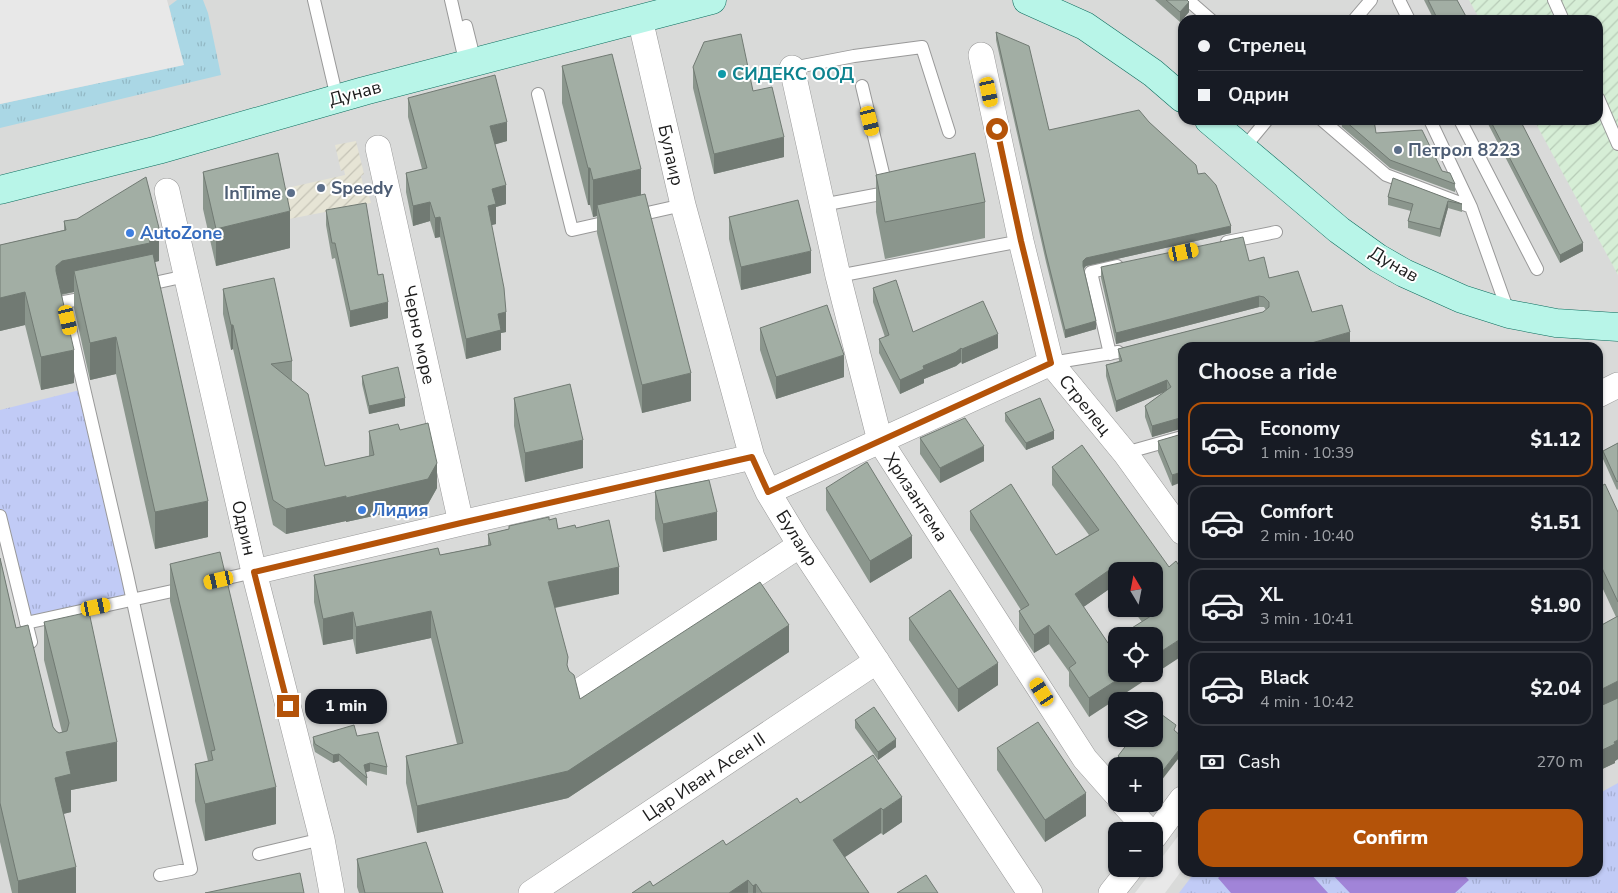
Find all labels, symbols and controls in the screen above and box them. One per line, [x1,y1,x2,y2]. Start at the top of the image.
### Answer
text: Стрелец [1228,33,1306,59]
place label: СИДЕКС ООД [732,62,854,86]
marker: СИДЕКС ООД [716,68,728,80]
street label: Дунав [326,74,384,111]
car [978,76,999,108]
text: Одрин [1228,82,1289,108]
car [859,105,880,137]
route start [986,118,1008,140]
street label: Булаир [652,122,690,188]
place label: Петрол 8223 [1408,138,1521,162]
marker: Петрол 8223 [1392,144,1404,156]
place label: Speedy [331,176,393,200]
place label: InTime [224,181,281,205]
marker: Speedy [315,182,327,194]
marker: InTime [285,187,297,199]
place label: AutoZone [140,221,223,245]
marker: AutoZone [124,227,136,239]
street label: Дунав [1365,240,1423,288]
car [1167,242,1200,262]
street label: Черно море [397,283,441,387]
car [57,304,78,336]
text: Choose a ride [1198,357,1337,387]
street label: Стрелец [1053,370,1117,440]
text: Economy [1260,416,1340,442]
icon: car [1200,417,1245,462]
text: $1.12 [1530,427,1581,453]
text: 1 min · 10:39 [1260,442,1354,464]
street label: Хризантема [878,448,954,546]
street label: Одрин [226,498,262,558]
place label: Лидия [372,498,429,522]
text: Comfort [1260,499,1333,525]
icon: car [1200,500,1245,545]
marker: Лидия [356,504,368,516]
street label: Булаир [770,505,824,571]
text: $1.51 [1530,510,1581,536]
text: 2 min · 10:40 [1260,525,1354,547]
north arrow [1108,562,1162,618]
map controls [1108,562,1163,877]
car [202,569,235,591]
text: XL [1260,582,1283,608]
icon: car [1200,583,1245,628]
text: $1.90 [1530,593,1581,619]
car [79,597,112,617]
text: 3 min · 10:41 [1260,608,1354,630]
button: locate [1108,627,1163,682]
text: Black [1260,665,1309,691]
icon: car [1200,666,1245,711]
car [1027,675,1056,709]
text: $2.04 [1530,676,1581,702]
callout: 1 min [306,688,388,724]
text: 4 min · 10:42 [1260,691,1354,713]
button: layers [1108,692,1163,747]
route end [277,695,299,717]
text: 1 min [325,695,367,717]
street label: Цар Иван Асен II [638,727,770,827]
icon: cash [1198,748,1226,776]
text: Cash [1238,749,1280,775]
text: 270 m [1536,751,1583,773]
button: + [1108,757,1163,812]
button: Confirm [1198,809,1583,867]
button: − [1108,822,1163,877]

